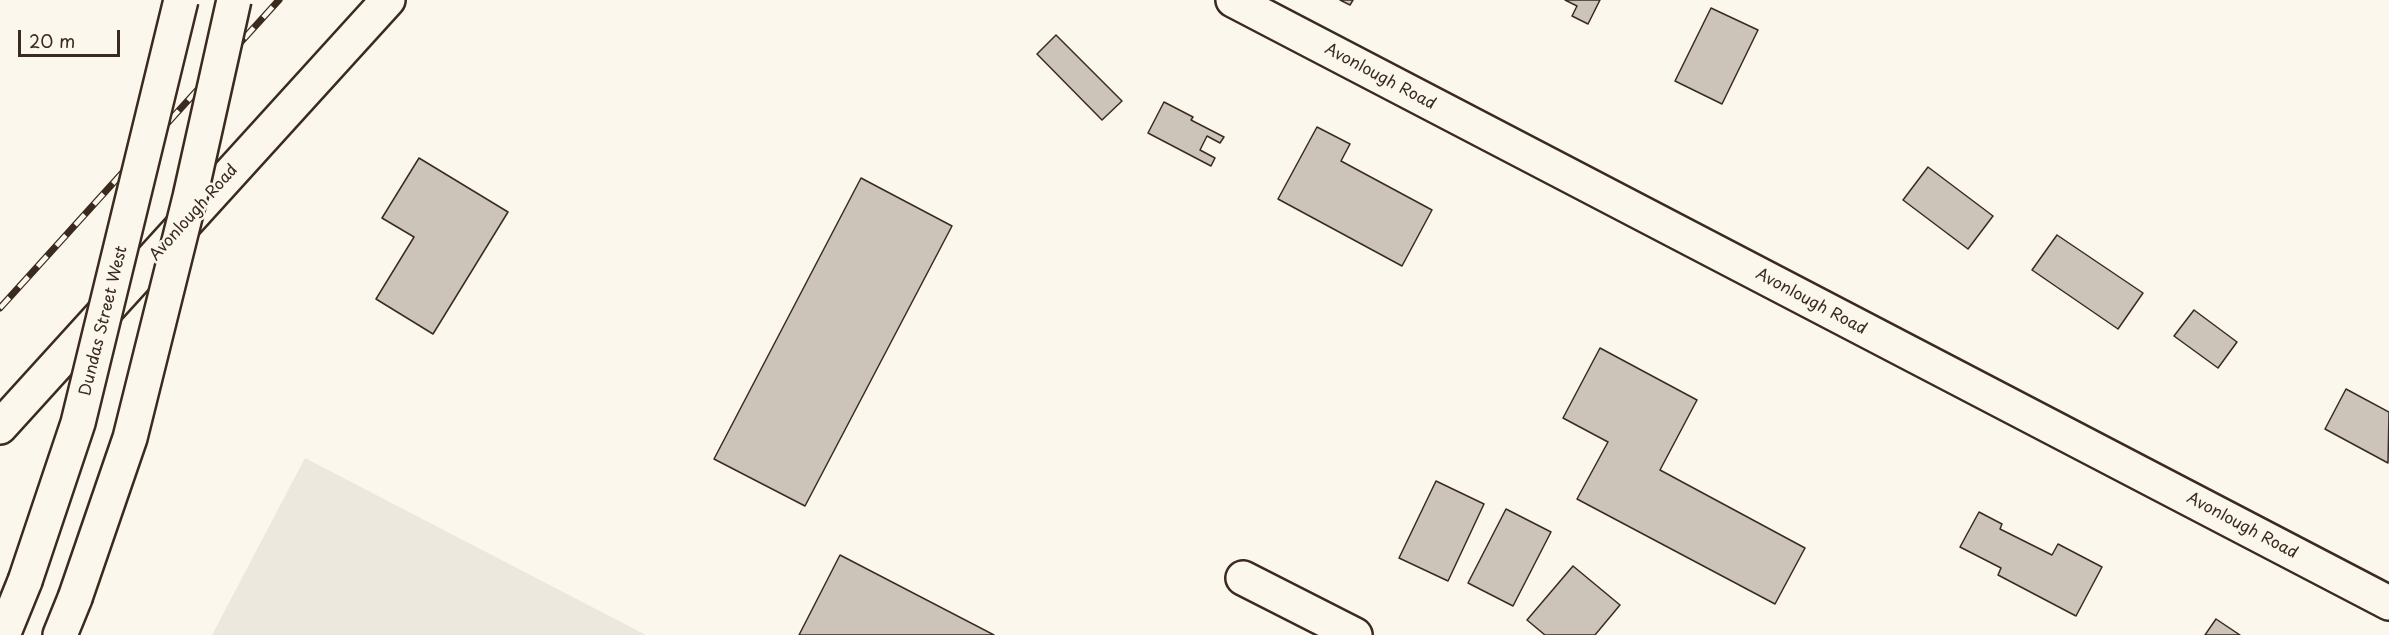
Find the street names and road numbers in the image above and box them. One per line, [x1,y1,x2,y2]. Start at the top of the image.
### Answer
street label: Avonlough Road [1321,40,1439,114]
street label: Avonlough Road [146,161,242,265]
street label: Dundas Street West [76,244,132,398]
street label: Avonlough Road [1752,265,1870,339]
street label: Avonlough Road [2183,489,2301,563]

